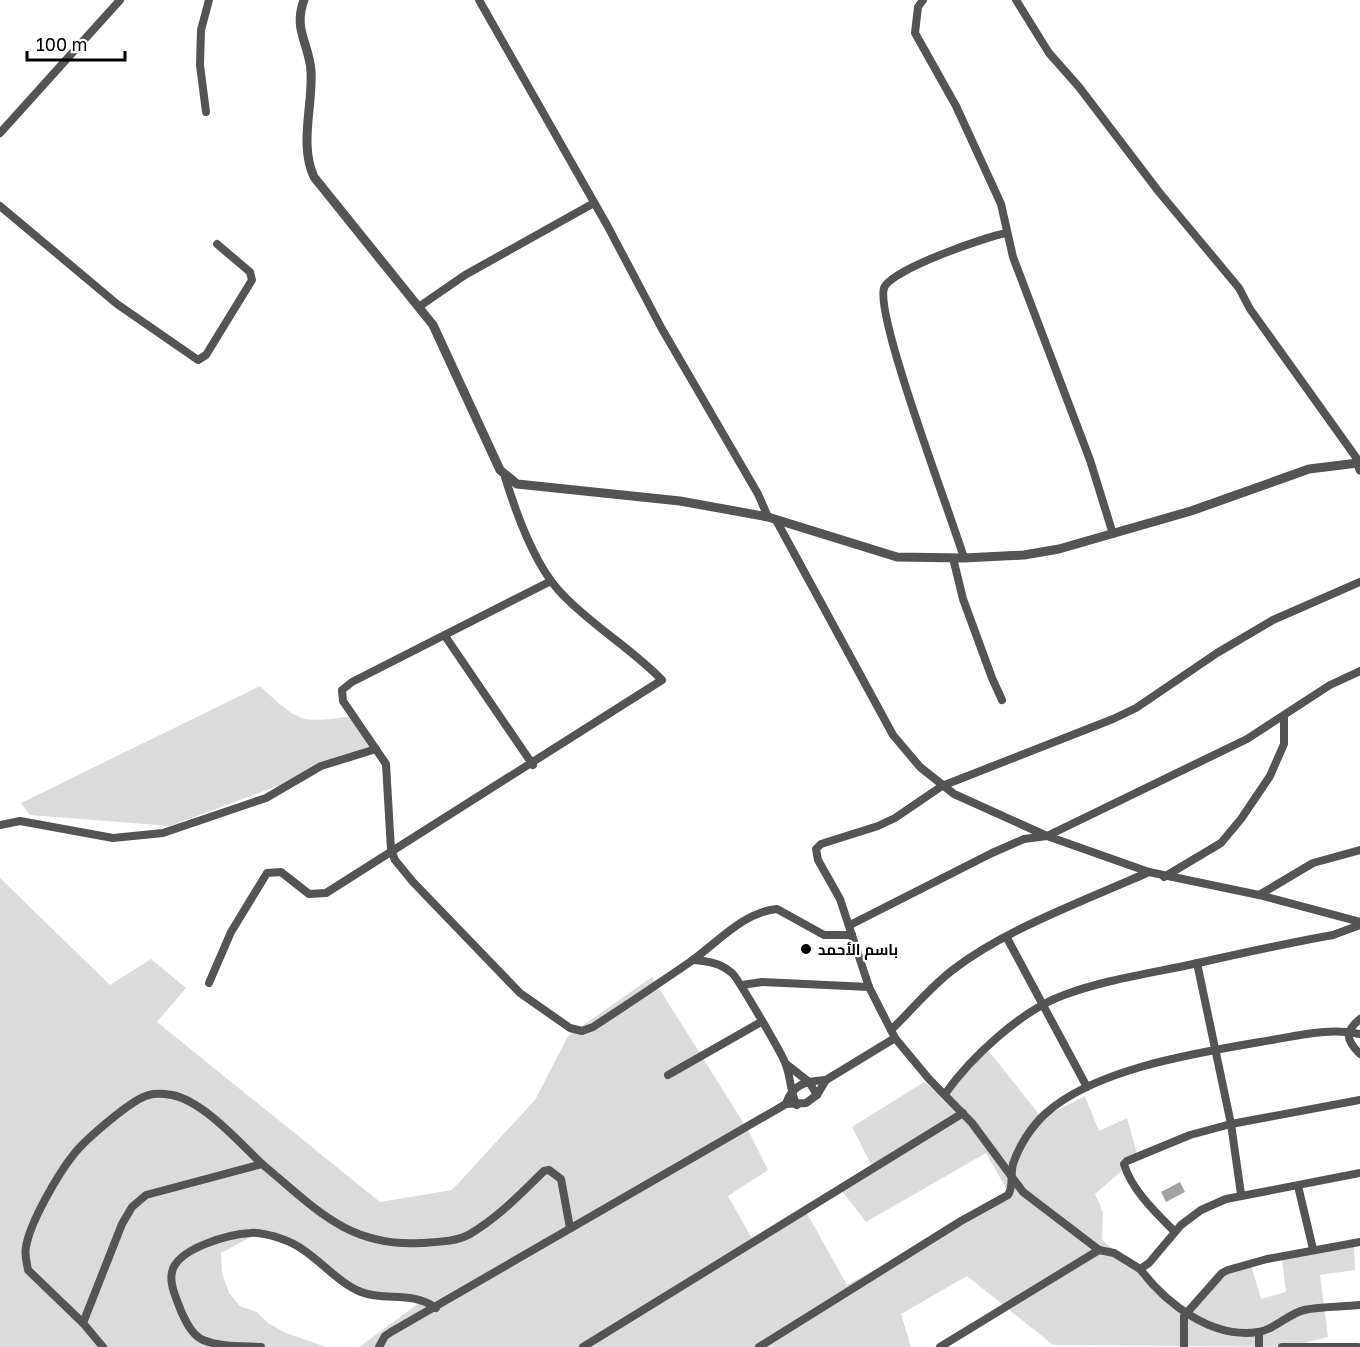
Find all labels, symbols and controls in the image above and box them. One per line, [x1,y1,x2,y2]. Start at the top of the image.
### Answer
scale bar [27,24,124,62]
text: 100 m [36,33,87,55]
place label: باسم الأحمد [818,940,898,960]
marker: باسم الأحمد [799,942,813,956]

